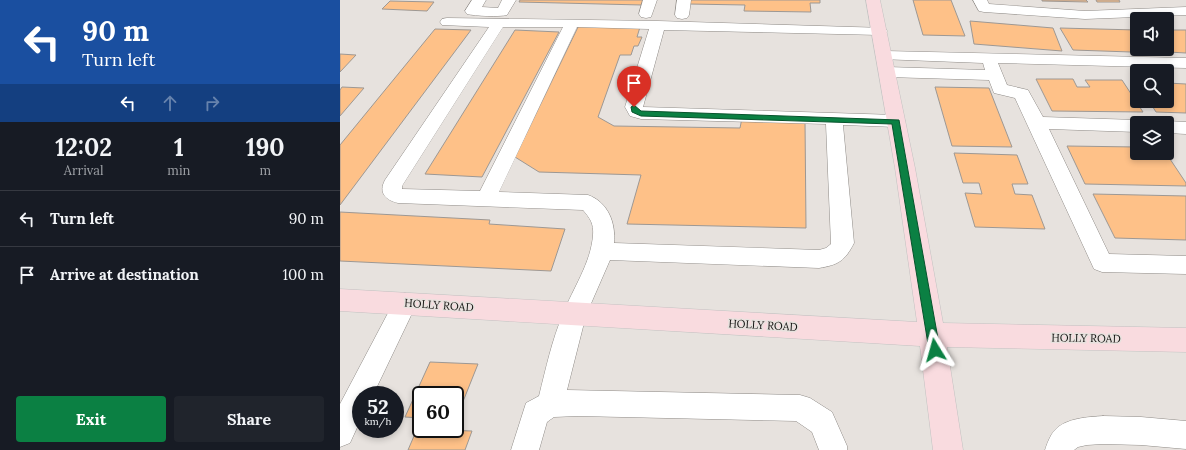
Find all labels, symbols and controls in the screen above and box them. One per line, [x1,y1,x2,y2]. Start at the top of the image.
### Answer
map controls [1130,12,1174,160]
button: sound [1130,12,1174,56]
text: 90 m [82,13,149,49]
icon: left [16,16,68,68]
text: Turn left [82,48,155,71]
button: search [1130,64,1174,108]
pin [617,66,651,107]
icon: arrive [623,72,645,94]
icon: left [117,92,139,114]
icon: ahead [159,92,181,114]
icon: right [201,92,223,114]
button: layers [1130,116,1174,160]
text: 12:02 [55,132,112,163]
text: 1 [174,132,184,163]
text: 190 [246,132,285,163]
text: Arrival [64,162,104,179]
text: min [167,162,190,179]
text: m [259,162,271,179]
icon: left [16,208,38,230]
text: Turn left [50,209,114,228]
text: 90 m [289,209,324,228]
icon: arrive [16,264,38,286]
text: Arrive at destination [50,265,199,284]
text: 100 m [283,265,324,284]
street label: HOLLY ROAD [404,296,474,314]
street label: HOLLY ROAD [728,316,798,334]
position arrow [914,329,956,371]
street label: HOLLY ROAD [1051,330,1121,346]
speed limit sign: 60 [412,386,464,438]
text: 52 [367,394,389,419]
button: Exit [16,396,166,442]
button: Share [174,396,324,442]
text: km/h [364,415,392,428]

